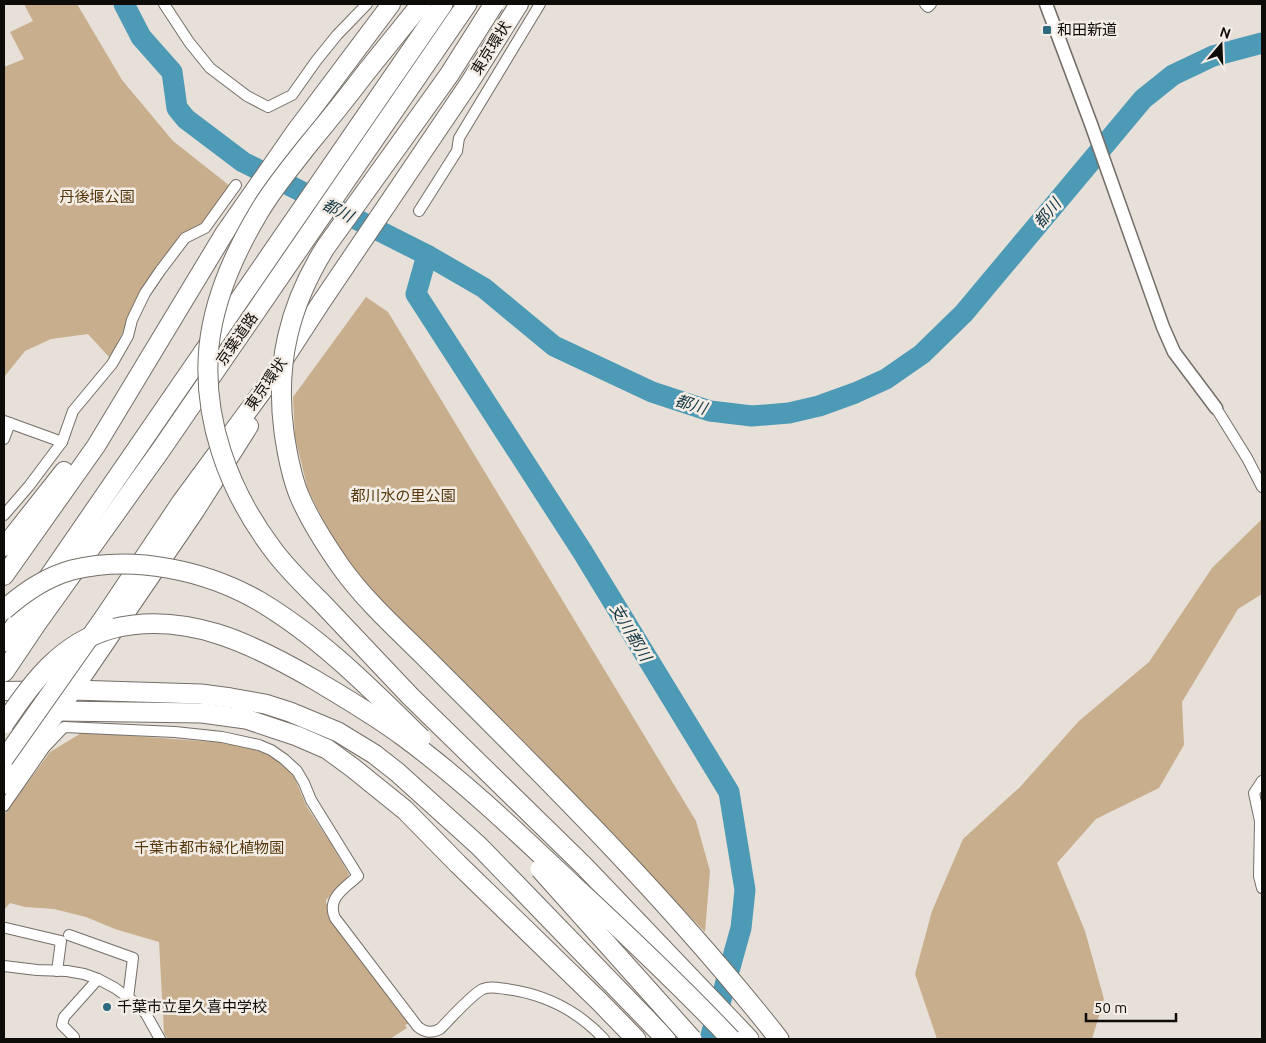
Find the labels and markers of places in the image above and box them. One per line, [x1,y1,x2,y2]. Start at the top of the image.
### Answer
place label: 和田新道 [1057,21,1117,38]
marker: 和田新道 [1041,24,1053,36]
place label: 千葉市立星久喜中学校 [117,998,267,1015]
marker: 千葉市立星久喜中学校 [101,1001,113,1013]

